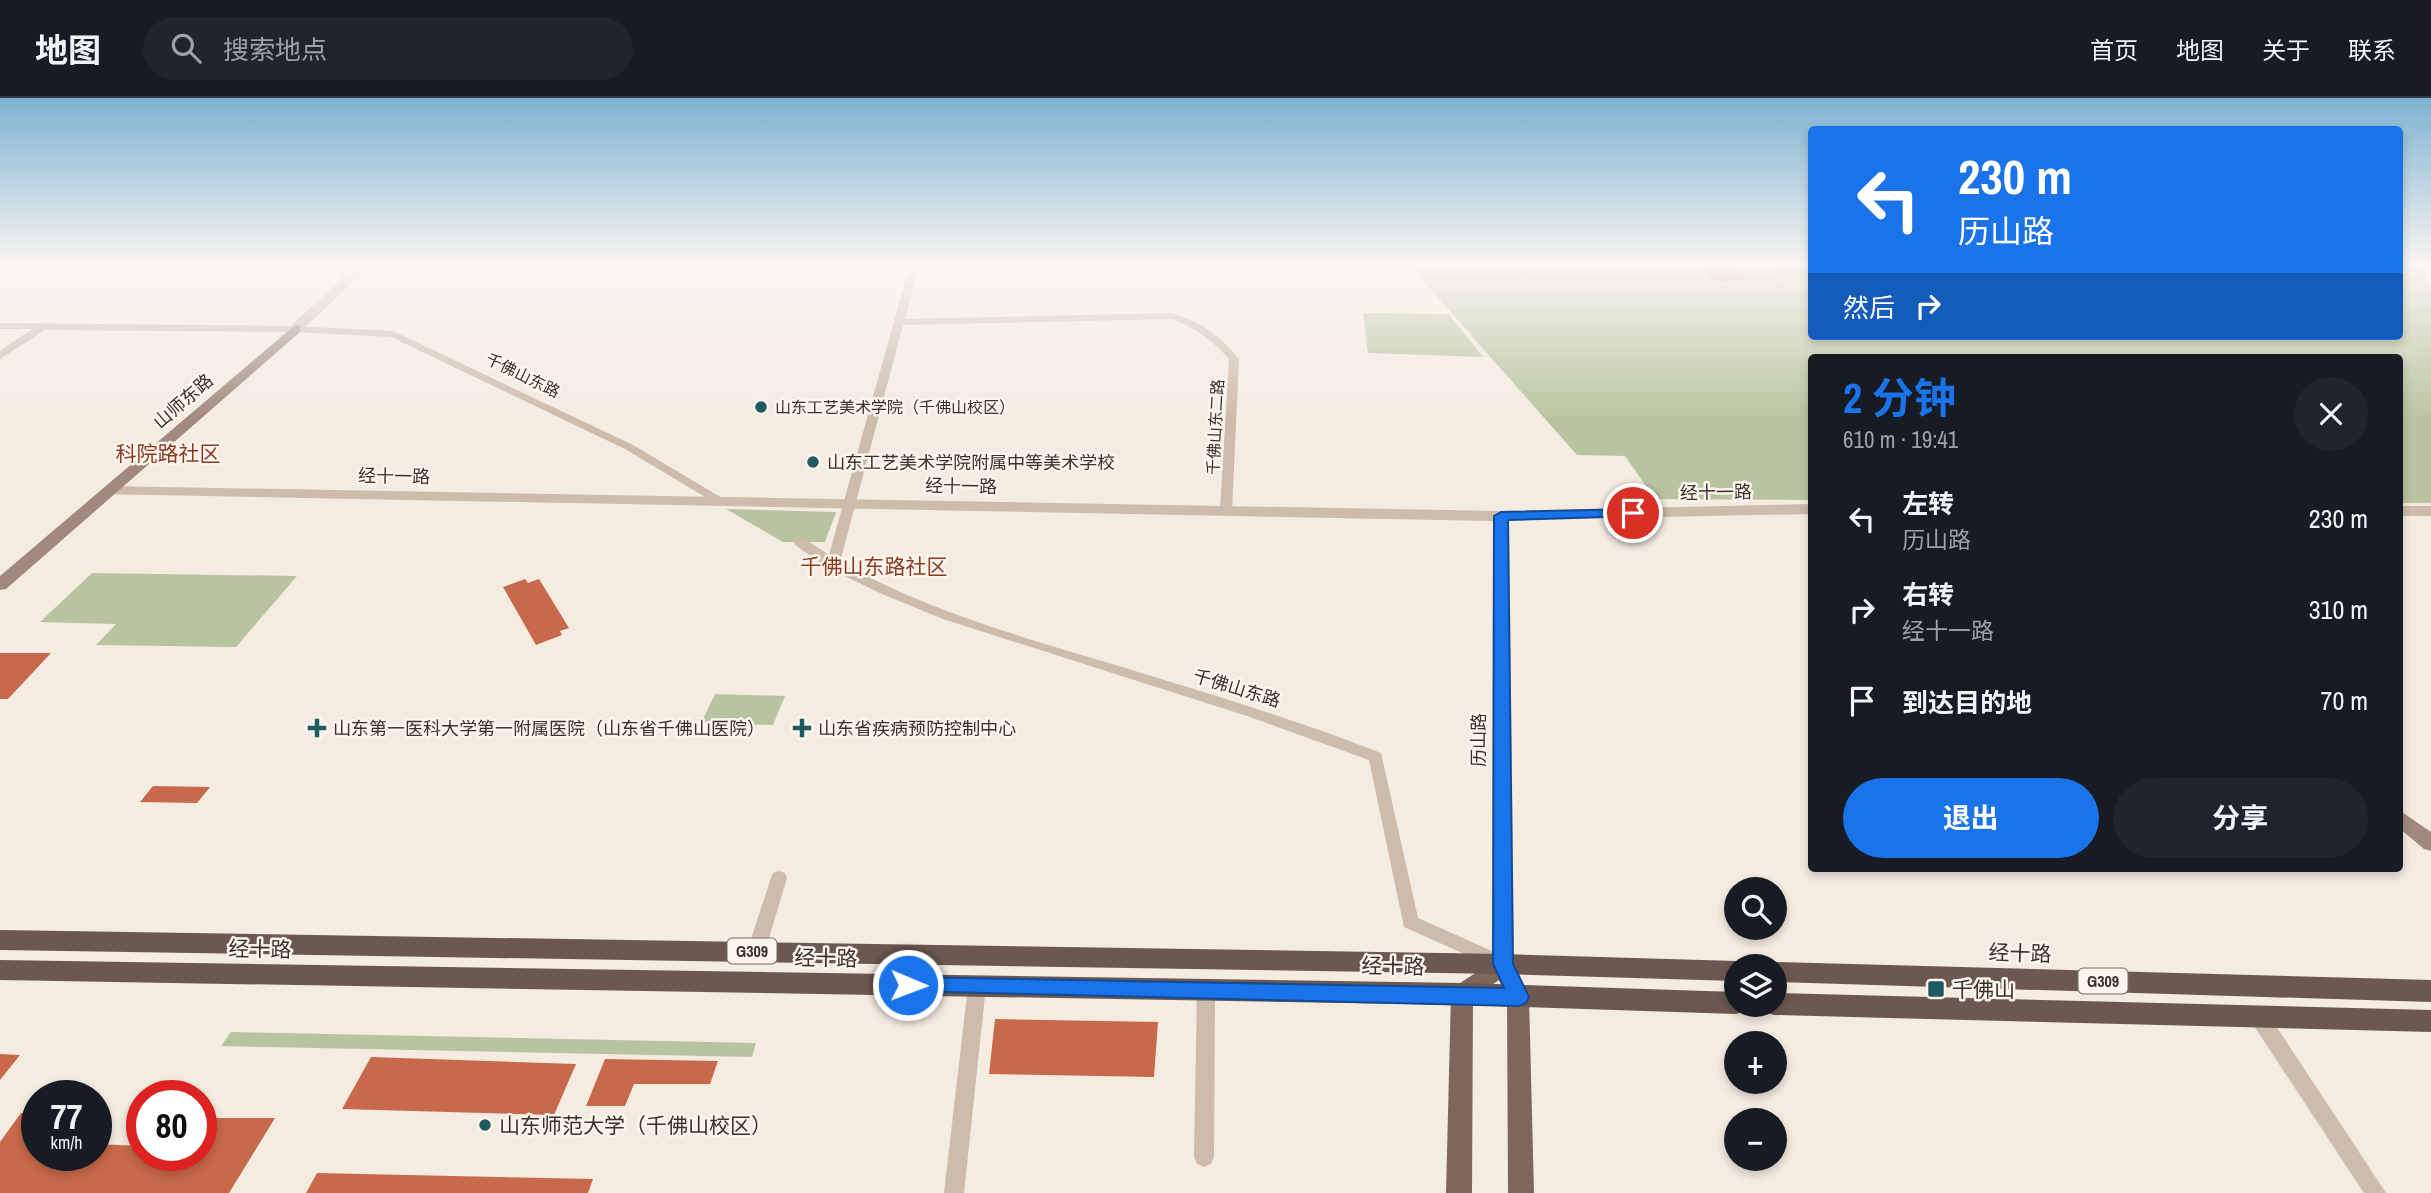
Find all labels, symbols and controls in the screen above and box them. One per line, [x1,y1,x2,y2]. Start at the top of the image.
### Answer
search box [143,17,633,80]
text: 地图 [35,28,101,72]
icon: search [167,29,205,67]
text: 搜索地点 [223,32,327,67]
text: 首页 [2090,34,2138,66]
text: 地图 [2176,34,2224,66]
text: 关于 [2262,34,2310,66]
text: 联系 [2348,34,2396,66]
text: 230 m [1958,143,2072,209]
icon: left [1843,154,1934,245]
text: 历山路 [1958,210,2054,253]
icon: right [1909,287,1947,325]
text: 然后 [1843,290,1895,325]
street label: 千佛山东路 [482,348,564,402]
street label: 山师东路 [148,368,218,434]
text: 2 分钟 [1843,370,1956,426]
button: close [2294,377,2368,451]
street label: 千佛山东二路 [1202,378,1228,476]
place label: 山东工艺美术学院（千佛山校区） [775,396,1015,418]
marker: 山东工艺美术学院（千佛山校区） [753,399,769,415]
text: 610 m · 19:41 [1843,424,1958,455]
district label: 科院路社区 [116,439,221,468]
place label: 山东工艺美术学院附属中等美术学校 [827,450,1115,475]
marker: 山东工艺美术学院附属中等美术学校 [805,454,821,470]
street label: 经十一路 [358,463,430,489]
street label: 经十一路 [925,473,997,499]
street label: 经十一路 [1680,479,1752,505]
pin [1603,483,1663,543]
text: 左转 [1902,486,1954,521]
icon: arrive [1614,494,1652,532]
icon: left [1843,500,1881,538]
text: 230 m [2309,501,2368,536]
text: 历山路 [1902,524,1971,555]
district label: 千佛山东路社区 [801,552,948,581]
text: 右转 [1902,577,1954,612]
icon: right [1843,591,1881,629]
text: 310 m [2309,592,2368,627]
text: 经十一路 [1902,615,1994,646]
street label: 千佛山东路 [1190,663,1284,713]
icon: arrive [1843,682,1881,720]
text: 70 m [2321,683,2368,718]
text: 到达目的地 [1902,685,2032,720]
street label: 历山路 [1466,713,1491,767]
place label: 山东第一医科大学第一附属医院（山东省千佛山医院） [333,716,765,741]
place label: 山东省疾病预防控制中心 [818,716,1016,741]
marker: 山东第一医科大学第一附属医院（山东省千佛山医院） [307,718,327,738]
marker: 山东省疾病预防控制中心 [792,718,812,738]
button: 退出 [1843,778,2099,858]
button: 分享 [2113,778,2368,858]
map controls [1724,877,1787,1171]
button: search [1724,877,1787,940]
street label: 经十路 [228,934,292,964]
street label: 经十路 [1988,937,2052,969]
road number: G309 [728,938,776,964]
street label: 经十路 [794,943,858,973]
position arrow [871,948,945,1022]
street label: 经十路 [1361,951,1425,981]
button: layers [1724,954,1787,1017]
road number: G309 [2078,968,2128,994]
place label: 千佛山 [1952,975,2015,1004]
marker: 千佛山 [1926,979,1946,999]
button: + [1724,1031,1787,1094]
speed limit sign: 80 [126,1080,217,1171]
text: 77 [51,1093,82,1140]
button: − [1724,1108,1787,1171]
place label: 山东师范大学（千佛山校区） [499,1111,772,1140]
marker: 山东师范大学（千佛山校区） [477,1117,493,1133]
text: km/h [51,1130,83,1155]

